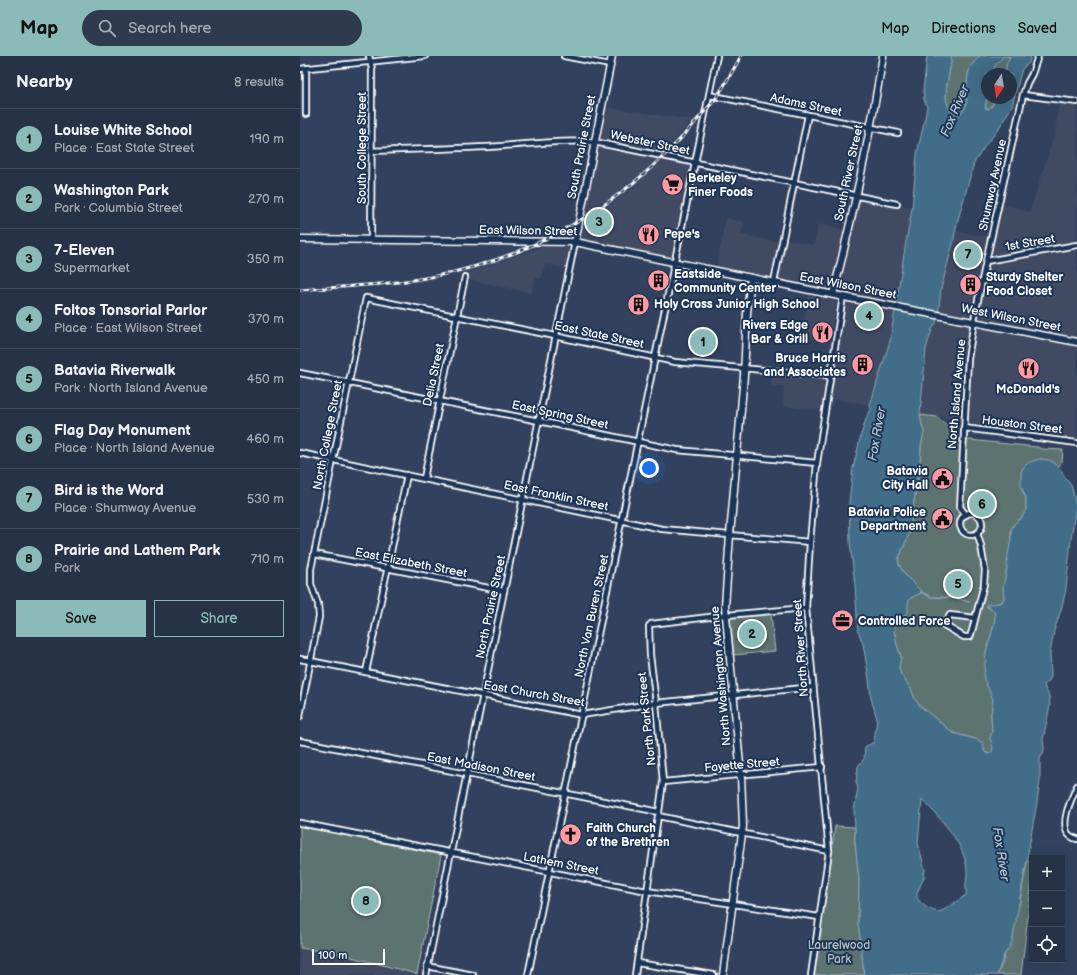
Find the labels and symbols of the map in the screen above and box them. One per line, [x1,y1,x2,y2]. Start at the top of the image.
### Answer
north arrow [981,68,1017,104]
water label: Fox River [937,82,974,139]
street label: Adams Street [769,90,843,120]
street label: South College Street [355,92,370,204]
street label: South Prairie Street [565,93,600,200]
street label: South River Street [831,123,867,223]
street label: Webster Street [609,127,691,159]
street label: Shumway Avenue [976,138,1010,232]
place label: Berkeley Finer Foods [688,171,753,200]
supermarket icon: Berkeley Finer Foods [659,172,685,198]
pin: 3 [586,207,612,237]
restaurant icon: Pepe's [635,221,661,247]
street label: East Wilson Street [479,223,578,239]
place label: Pepe's [664,227,700,242]
street label: 1st Street [1004,231,1056,255]
pin: 7 [955,240,981,270]
place label: Eastside Community Center [674,267,776,296]
building icon: Eastside Community Center [645,268,671,294]
street label: East Wilson Street [798,269,898,303]
place label: Sturdy Shelter Food Closet [986,270,1063,299]
building icon: Sturdy Shelter Food Closet [958,271,984,297]
building icon: Holy Cross Junior High School [625,291,651,317]
place label: Holy Cross Junior High School [654,297,819,312]
pin: 4 [856,301,882,331]
street label: West Wilson Street [960,301,1062,335]
street label: East State Street [553,318,645,352]
place label: Rivers Edge Bar & Grill [742,318,808,347]
restaurant icon: Rivers Edge Bar & Grill [810,319,836,345]
pin: 1 [690,327,716,357]
street label: North Island Avenue [945,339,969,449]
street label: Delia Street [420,342,448,408]
place label: Bruce Harris and Associates [764,351,846,380]
building icon: Bruce Harris and Associates [849,352,875,378]
restaurant icon: McDonald's [1015,355,1041,381]
street label: North College Street [310,378,346,491]
place label: McDonald's [996,382,1060,397]
street label: East Spring Street [510,397,610,433]
water label: Fox River [864,404,890,462]
street label: Houston Street [981,413,1063,437]
your location [639,458,659,478]
place label: Batavia City Hall [882,464,928,493]
public building icon: Batavia City Hall [930,465,956,491]
street label: East Franklin Street [502,478,610,514]
pin: 6 [969,489,995,519]
place label: Batavia Police Department [848,505,926,534]
public building icon: Batavia Police Department [929,506,955,532]
street label: East Elizabeth Street [354,545,468,581]
street label: North Van Buren Street [572,553,612,679]
street label: North Prairie Street [473,554,509,660]
pin: 5 [945,569,971,599]
street label: North River Street [790,598,812,697]
street label: North Washington Avenue [707,606,735,746]
office icon: Controlled Force [830,608,856,634]
place label: Controlled Force [858,614,950,629]
pin: 2 [739,619,765,649]
street label: North Park Street [635,671,659,766]
street label: East Church Street [482,678,586,710]
street label: East Madison Street [426,749,537,785]
street label: Fayette Street [704,754,781,776]
place label: Faith Church of the Brethren [586,821,670,850]
church icon: Faith Church of the Brethren [558,822,584,848]
water label: Fox River [989,826,1013,883]
street label: Lathem Street [522,849,600,879]
pin: 8 [353,886,379,916]
park label: Laurelwood Park [808,938,870,967]
scale bar [312,947,385,966]

